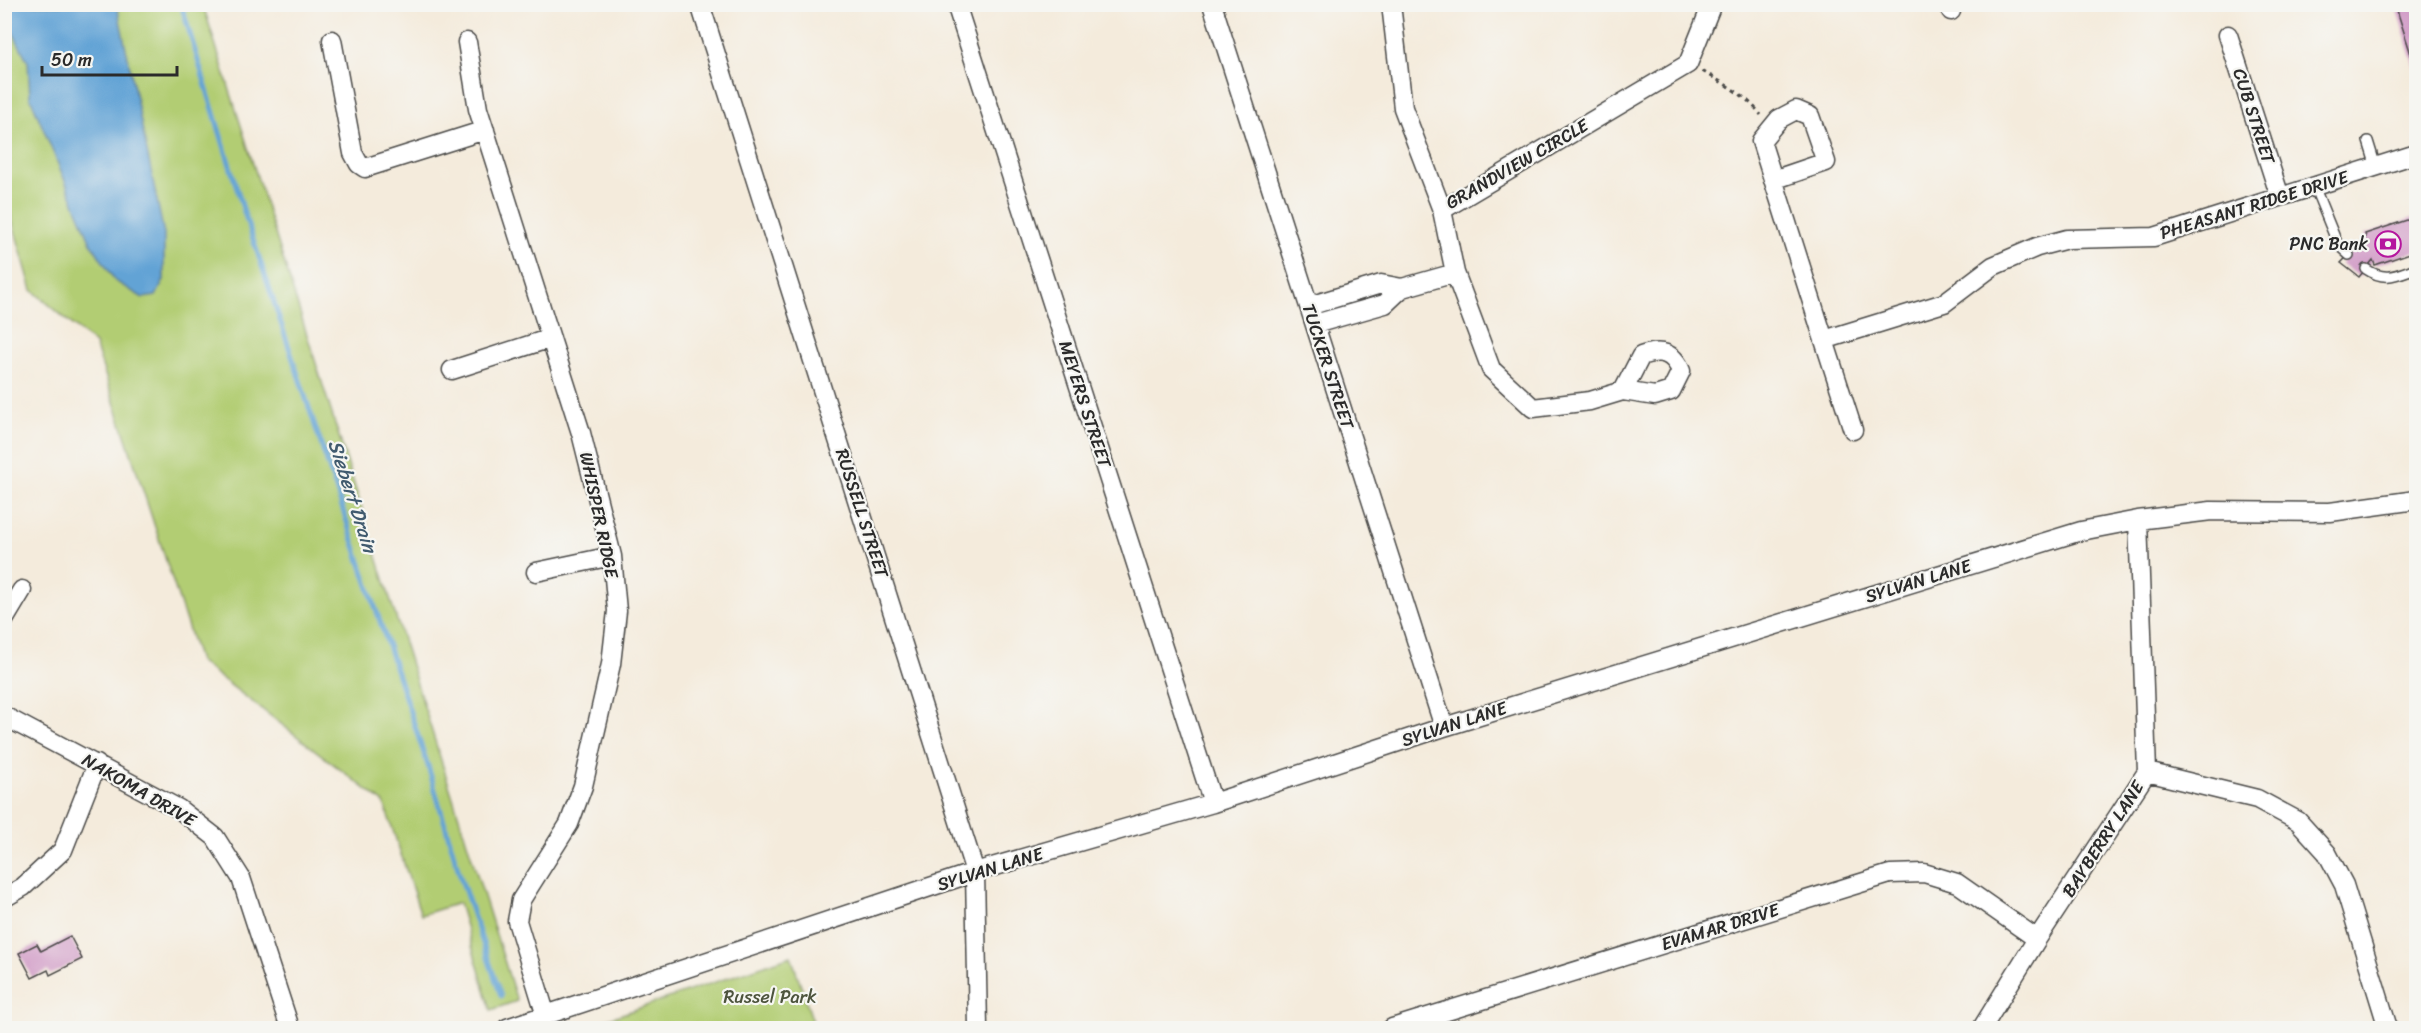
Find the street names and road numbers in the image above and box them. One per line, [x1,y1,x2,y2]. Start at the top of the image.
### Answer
street label: CUB STREET [2224,64,2285,169]
street label: GRANDVIEW CIRCLE [1439,109,1596,218]
street label: PHEASANT RIDGE DRIVE [2156,161,2353,249]
street label: TUCKER STREET [1293,299,1364,434]
street label: MEYERS STREET [1049,336,1121,473]
street label: RUSSELL STREET [826,444,898,583]
street label: WHISPER RIDGE [570,449,628,582]
street label: SYLVAN LANE [1861,549,1976,612]
street label: SYLVAN LANE [1397,692,1512,756]
street label: NAKOMA DRIVE [76,744,203,836]
street label: BAYBERRY LANE [2053,773,2153,904]
street label: SYLVAN LANE [933,837,1048,900]
street label: EVAMAR DRIVE [1657,894,1784,960]

